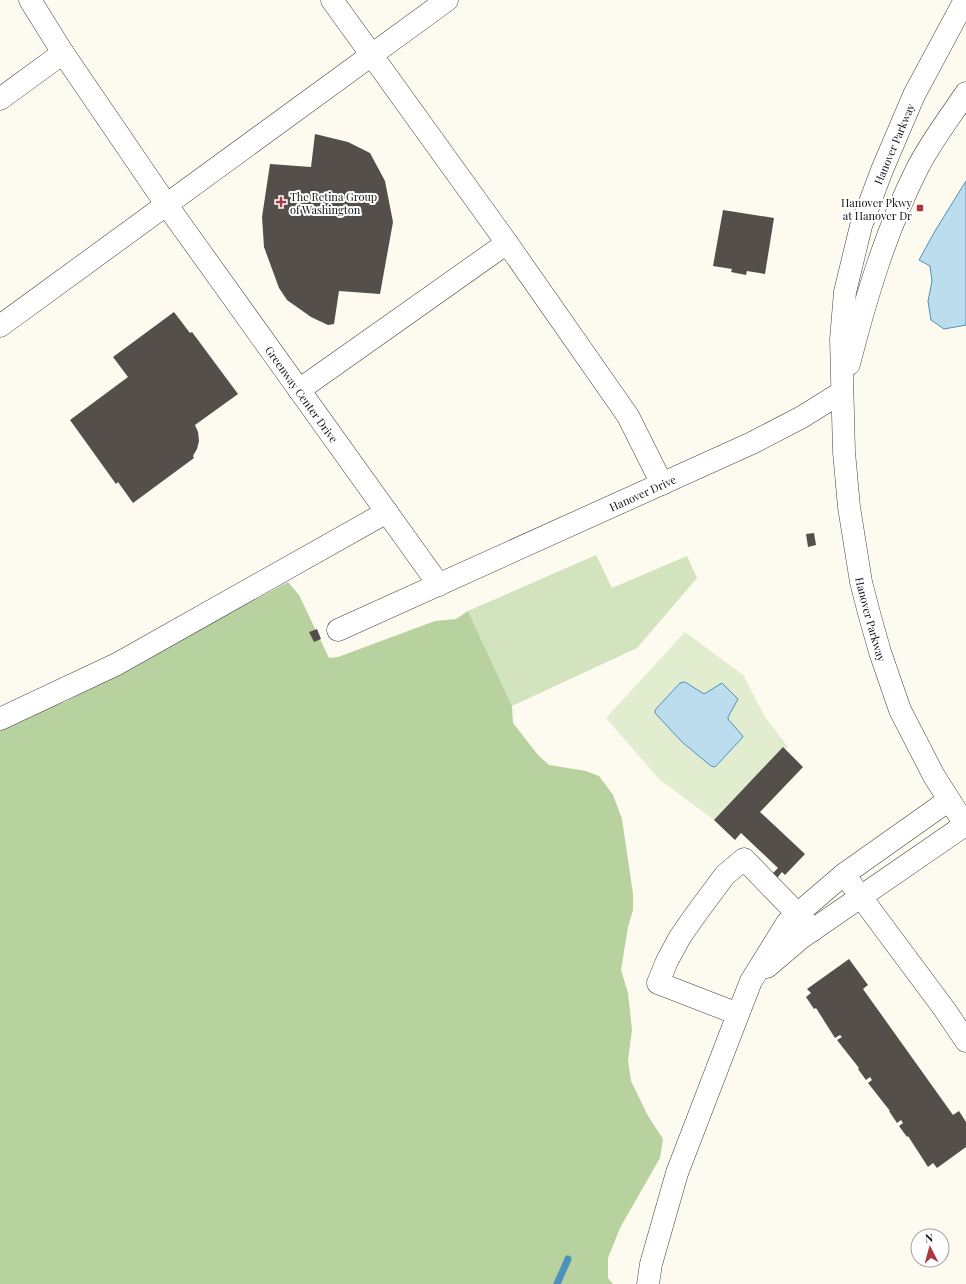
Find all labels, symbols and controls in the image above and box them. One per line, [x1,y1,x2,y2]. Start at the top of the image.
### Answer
street label: Hanover Parkway [870,101,918,187]
place label: The Retina Group of Washington [290,189,377,217]
place label: Hanover Pkwy at Hanover Dr [841,195,912,223]
marker: The Retina Group of Washington [275,196,287,208]
marker: Hanover Pkwy at Hanover Dr [915,203,925,213]
street label: Greenway Center Drive [262,343,342,446]
street label: Hanover Drive [607,471,678,514]
street label: Hanover Parkway [853,576,890,664]
north arrow [910,1228,950,1268]
text: N [924,1230,934,1245]

